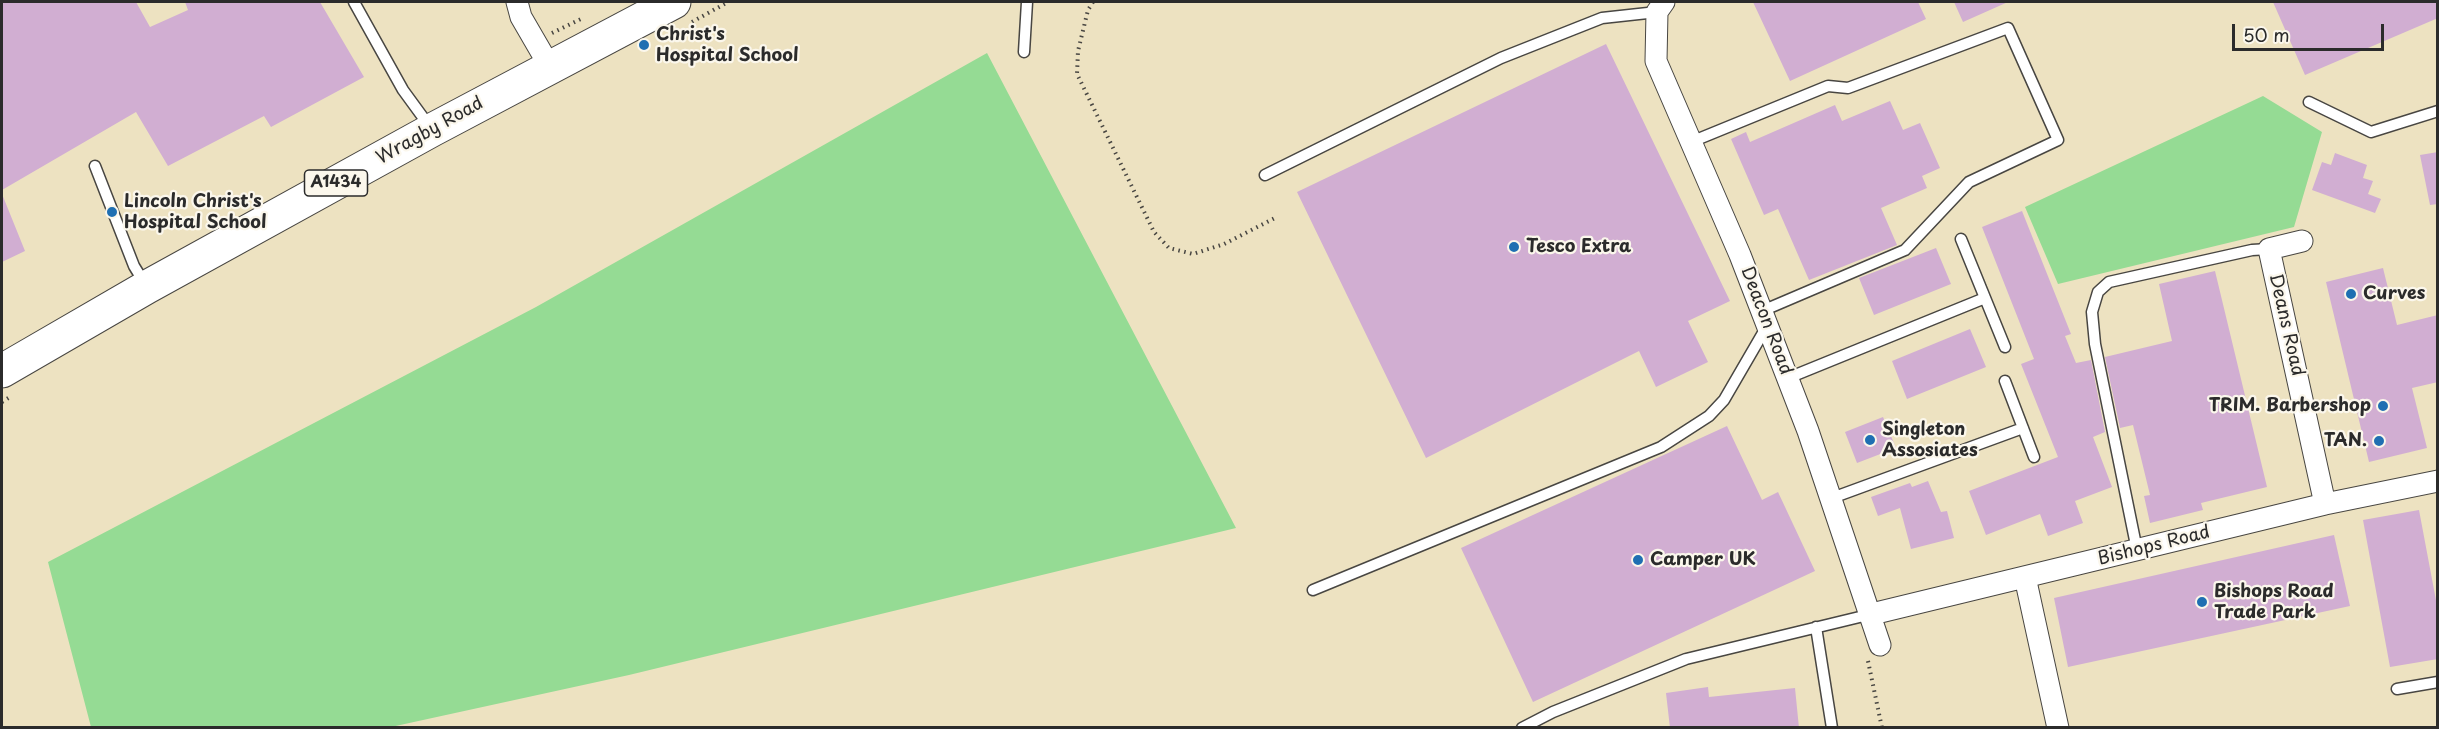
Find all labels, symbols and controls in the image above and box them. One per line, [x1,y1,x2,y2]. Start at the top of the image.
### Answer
scale bar [2235,12,2386,50]
text: 50 m [2243,21,2290,48]
place label: Christ's Hospital School [656,24,798,66]
marker: Christ's Hospital School [637,38,651,52]
street label: Wragby Road [373,93,487,169]
road number: A1434 [304,170,368,196]
place label: Lincoln Christ's Hospital School [124,191,266,234]
marker: Lincoln Christ's Hospital School [105,205,119,219]
place label: Tesco Extra [1526,236,1631,258]
marker: Tesco Extra [1507,240,1521,254]
street label: Deacon Road [1735,264,1797,378]
street label: Deans Road [2264,272,2308,378]
place label: Curves [2363,283,2425,305]
marker: Curves [2344,287,2358,301]
place label: TRIM. Barbershop [2209,395,2371,417]
marker: TRIM. Barbershop [2376,399,2390,413]
place label: Singleton Assosiates [1882,419,1978,462]
place label: TAN. [2324,430,2367,452]
marker: Singleton Assosiates [1863,433,1877,447]
marker: TAN. [2372,434,2386,448]
street label: Bishops Road [2096,522,2212,570]
place label: Camper UK [1650,549,1756,571]
marker: Camper UK [1631,553,1645,567]
place label: Bishops Road Trade Park [2214,581,2334,624]
marker: Bishops Road Trade Park [2195,595,2209,609]

